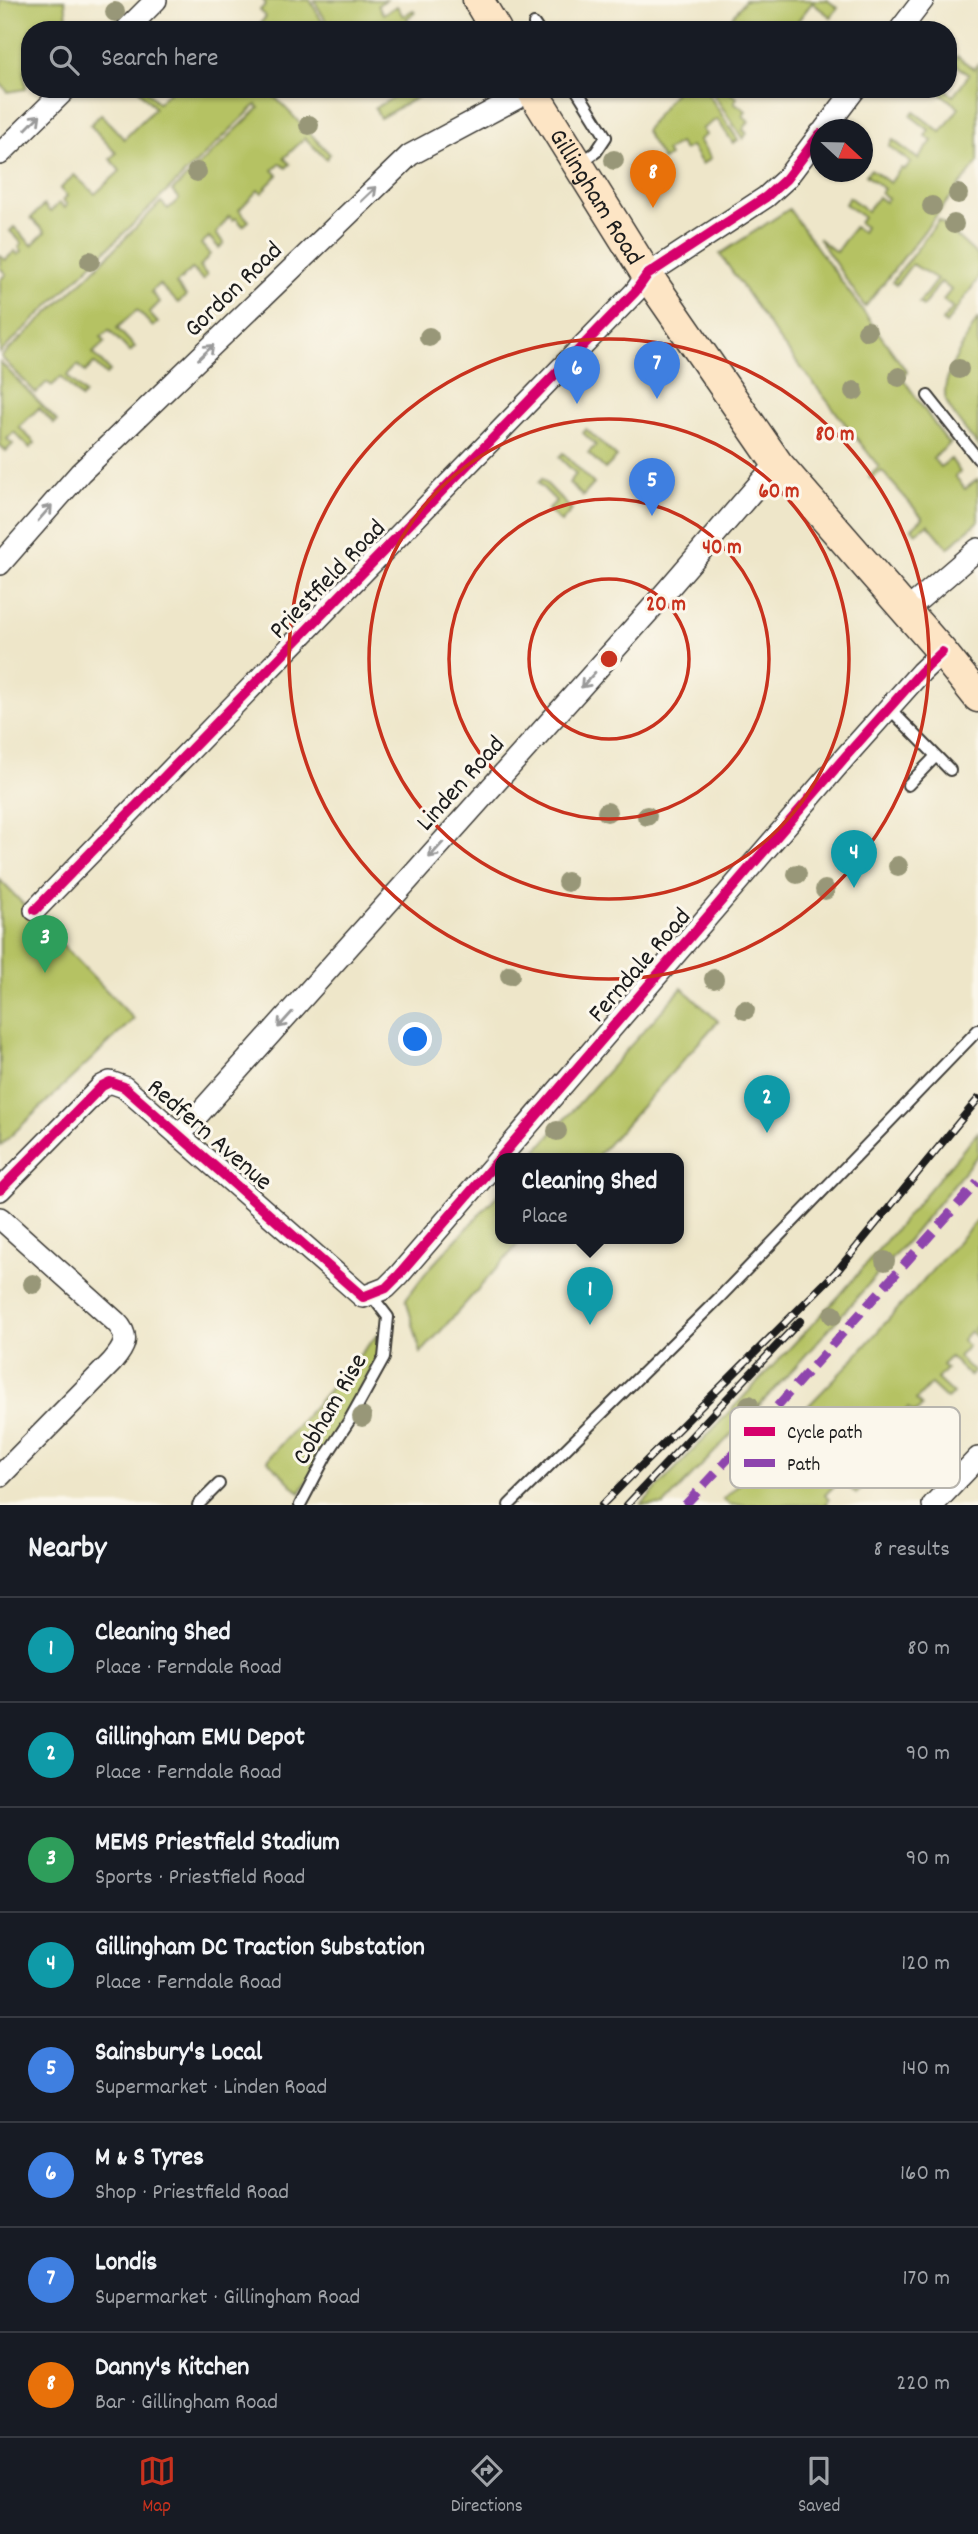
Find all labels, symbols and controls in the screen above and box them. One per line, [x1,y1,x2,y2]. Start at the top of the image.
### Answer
search box [21,21,957,98]
icon: search [45,41,83,79]
text: Search here [101,41,219,78]
one-way arrow [24,113,41,130]
north arrow [810,119,873,182]
street label: Gillingham Road [538,122,651,273]
pin: 8 [630,150,676,208]
one-way arrow [361,186,378,203]
street label: Gordon Road [177,234,292,347]
pin: 7 [634,341,680,399]
one-way arrow [197,343,214,360]
pin: 6 [554,346,600,404]
text: 80 m [815,421,855,451]
pin: 5 [629,458,675,516]
text: 60 m [759,478,799,508]
one-way arrow [37,504,53,522]
street label: Priestfield Road [262,512,396,649]
text: 40 m [702,534,742,564]
text: 20 m [646,591,686,621]
centre of rings [597,647,621,671]
one-way arrow [579,671,596,688]
street label: Linden Road [408,728,515,840]
pin: 4 [831,830,877,888]
one-way arrow [428,841,444,859]
street label: Ferndale Road [580,901,701,1032]
pin: 3 [22,915,68,973]
one-way arrow [277,1011,293,1029]
your location [398,1022,432,1056]
street label: Redfern Avenue [138,1071,280,1201]
pin: 2 [744,1075,790,1133]
popup [495,1153,684,1244]
text: Cleaning Shed [522,1164,657,1201]
text: Place [522,1201,568,1234]
pin: 1 [567,1267,613,1325]
street label: Cobham Rise [284,1347,378,1472]
legend [730,1407,960,1488]
text: Cycle path [787,1421,862,1448]
text: Path [787,1453,820,1480]
text: Nearby [28,1529,106,1572]
text: 8 results [874,1534,950,1567]
text: Cleaning Shed [95,1615,231,1652]
text: 1 [48,1633,54,1666]
text: 80 m [907,1633,950,1666]
text: Place · Ferndale Road [95,1652,282,1685]
text: Gillingham EMU Depot [95,1720,305,1757]
text: 2 [46,1738,56,1771]
text: 90 m [906,1738,950,1771]
text: Place · Ferndale Road [95,1757,282,1790]
text: MEMS Priestfield Stadium [95,1825,340,1862]
text: 3 [46,1843,56,1876]
text: 90 m [906,1843,950,1876]
text: Sports · Priestfield Road [95,1862,305,1895]
text: Gillingham DC Traction Substation [95,1930,425,1967]
text: 4 [46,1948,56,1981]
text: 120 m [901,1948,950,1981]
text: Place · Ferndale Road [95,1967,282,2000]
text: Sainsbury's Local [95,2035,262,2072]
text: 5 [46,2053,56,2086]
text: 140 m [902,2053,950,2086]
text: Supermarket · Linden Road [95,2072,327,2105]
text: M & S Tyres [95,2140,204,2177]
text: 6 [45,2158,57,2191]
text: 160 m [900,2158,950,2191]
text: Shop · Priestfield Road [95,2177,289,2210]
text: Londis [95,2245,157,2282]
text: 7 [47,2263,55,2296]
text: 170 m [903,2263,950,2296]
text: Supermarket · Gillingham Road [95,2282,360,2315]
text: Danny's Kitchen [95,2350,249,2387]
text: 8 [46,2368,56,2401]
text: 220 m [896,2368,950,2401]
text: Bar · Gillingham Road [95,2387,278,2420]
tab: Map [138,2452,176,2521]
tab: Directions [451,2452,523,2521]
tab: Saved [798,2452,840,2521]

